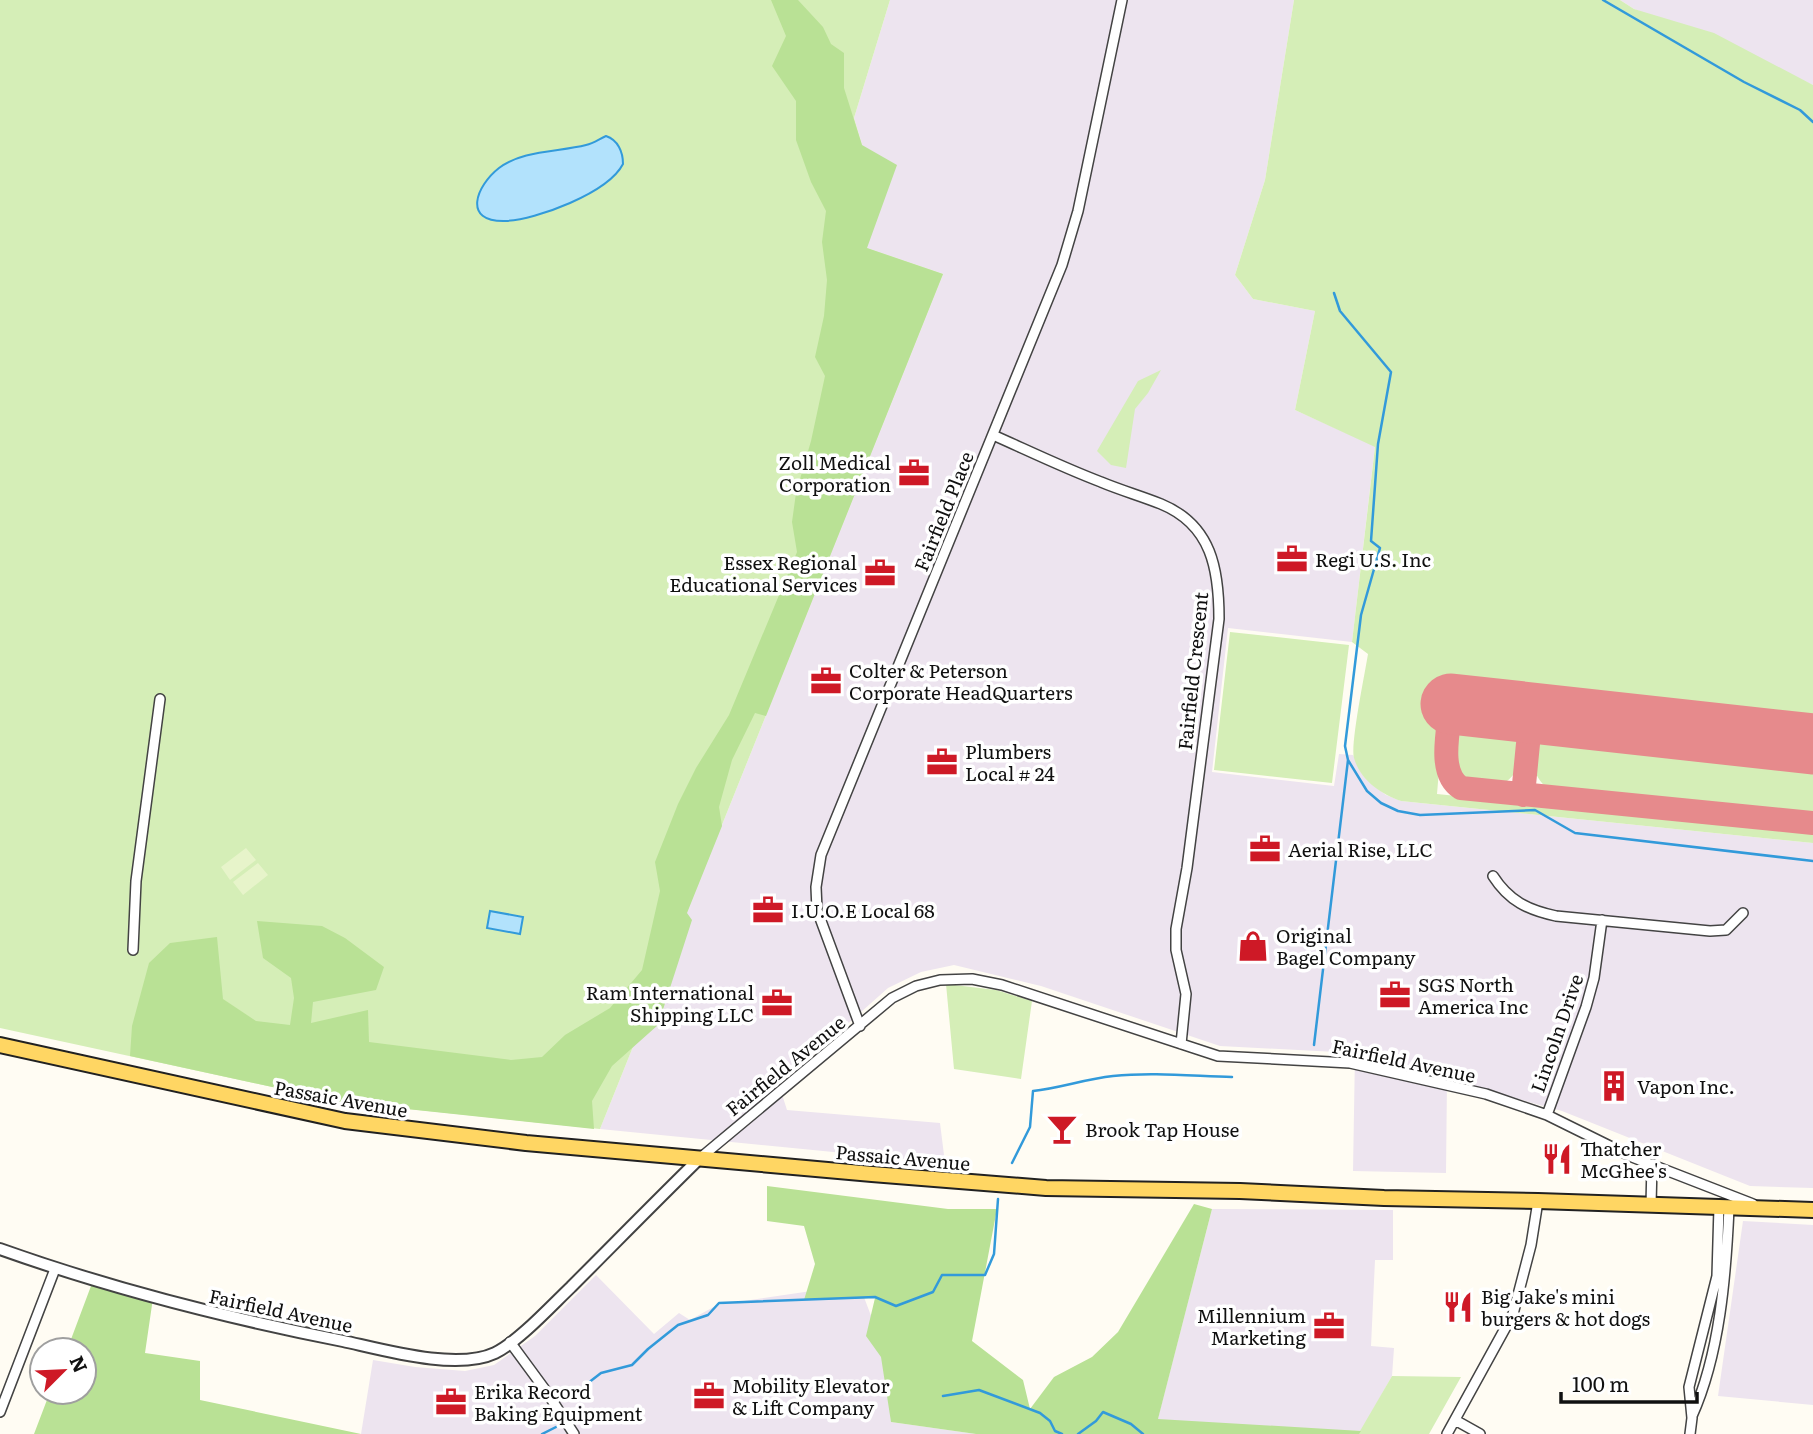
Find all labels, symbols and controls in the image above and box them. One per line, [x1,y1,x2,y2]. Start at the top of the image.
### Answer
street label: Fairfield Place [906,447,980,575]
place label: Zoll Medical Corporation [779,448,891,498]
office icon: Zoll Medical Corporation [897,456,931,490]
office icon: Regi U.S. Inc [1275,542,1309,576]
place label: Regi U.S. Inc [1315,545,1431,573]
place label: Essex Regional Educational Services [669,548,857,598]
office icon: Essex Regional Educational Services [863,556,897,590]
street label: Fairfield Crescent [1170,590,1214,751]
place label: Colter & Peterson Corporate HeadQuarters [849,656,1073,706]
office icon: Colter & Peterson Corporate HeadQuarters [809,664,843,698]
place label: Plumbers Local # 24 [965,737,1055,787]
office icon: Plumbers Local # 24 [925,745,959,779]
office icon: Aerial Rise, LLC [1248,832,1282,866]
place label: Aerial Rise, LLC [1288,835,1433,863]
office icon: I.U.O.E Local 68 [751,893,785,927]
place label: I.U.O.E Local 68 [791,896,935,924]
place label: Original Bagel Company [1276,921,1416,971]
shop icon: Original Bagel Company [1236,929,1270,963]
place label: SGS North America Inc [1418,970,1528,1020]
street label: Lincoln Drive [1523,970,1589,1096]
place label: Ram International Shipping LLC [586,978,754,1028]
office icon: SGS North America Inc [1378,978,1412,1012]
office icon: Ram International Shipping LLC [760,986,794,1020]
street label: Fairfield Avenue [719,1008,851,1122]
street label: Fairfield Avenue [1329,1031,1479,1089]
building icon: Vapon Inc. [1597,1069,1631,1103]
street label: Passaic Avenue [272,1072,410,1124]
place label: Vapon Inc. [1637,1072,1735,1100]
bar icon: Brook Tap House [1045,1112,1079,1146]
place label: Brook Tap House [1085,1115,1239,1143]
place label: Thatcher McGhee's [1580,1134,1667,1184]
street label: Passaic Avenue [834,1137,972,1177]
restaurant icon: Thatcher McGhee's [1540,1142,1574,1176]
street label: Fairfield Avenue [206,1281,356,1339]
place label: Big Jake's mini burgers & hot dogs [1481,1282,1651,1332]
restaurant icon: Big Jake's mini burgers & hot dogs [1441,1290,1475,1324]
place label: Millennium Marketing [1197,1301,1306,1351]
office icon: Millennium Marketing [1312,1309,1346,1343]
north arrow [28,1336,98,1406]
text: N [63,1351,95,1377]
scale bar [1561,1360,1698,1404]
text: 100 m [1572,1367,1629,1398]
place label: Mobility Elevator & Lift Company [732,1371,889,1421]
place label: Erika Record Baking Equipment [474,1377,643,1427]
office icon: Mobility Elevator & Lift Company [692,1379,726,1413]
office icon: Erika Record Baking Equipment [434,1385,468,1419]

